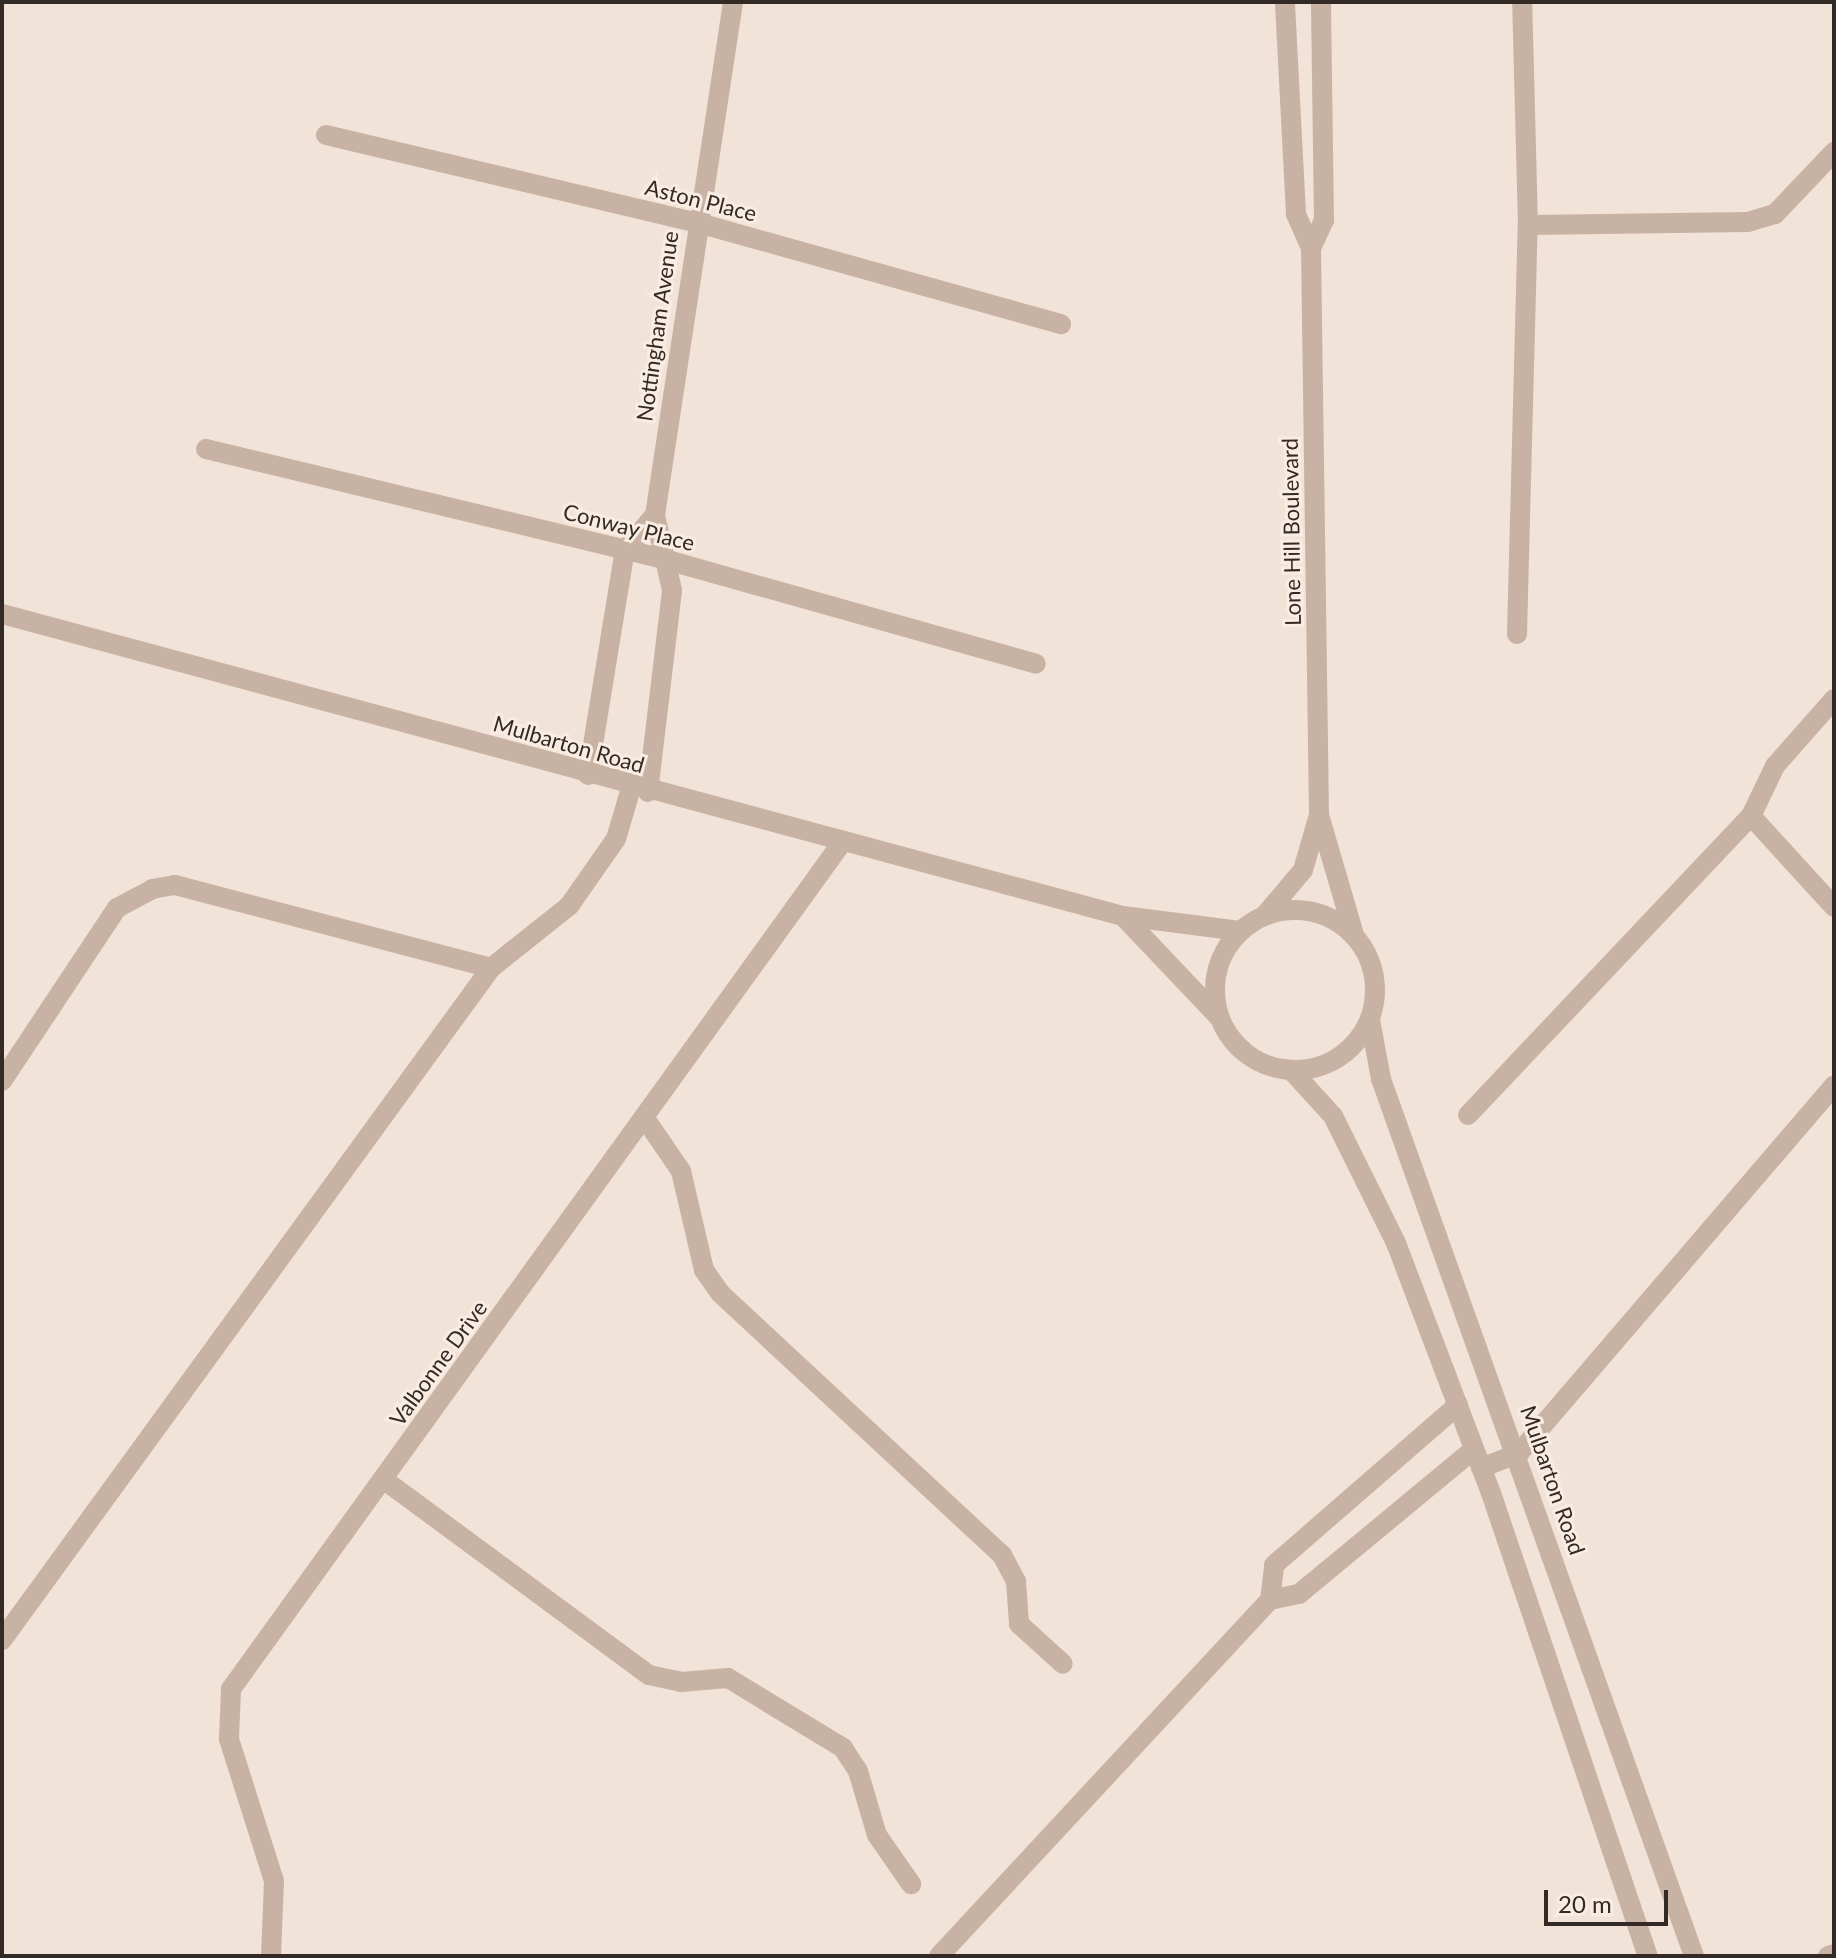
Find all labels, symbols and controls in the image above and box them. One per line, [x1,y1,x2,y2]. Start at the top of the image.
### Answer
street label: Aston Place [643,173,759,227]
street label: Nottingham Avenue [631,229,683,423]
street label: Lone Hill Boulevard [1276,438,1306,626]
street label: Conway Place [560,498,698,556]
street label: Mulbarton Road [490,710,648,778]
street label: Valbonne Drive [384,1295,492,1431]
street label: Mulbarton Road [1515,1402,1591,1558]
scale bar [1548,1874,1672,1924]
text: 20 m [1558,1889,1612,1918]

